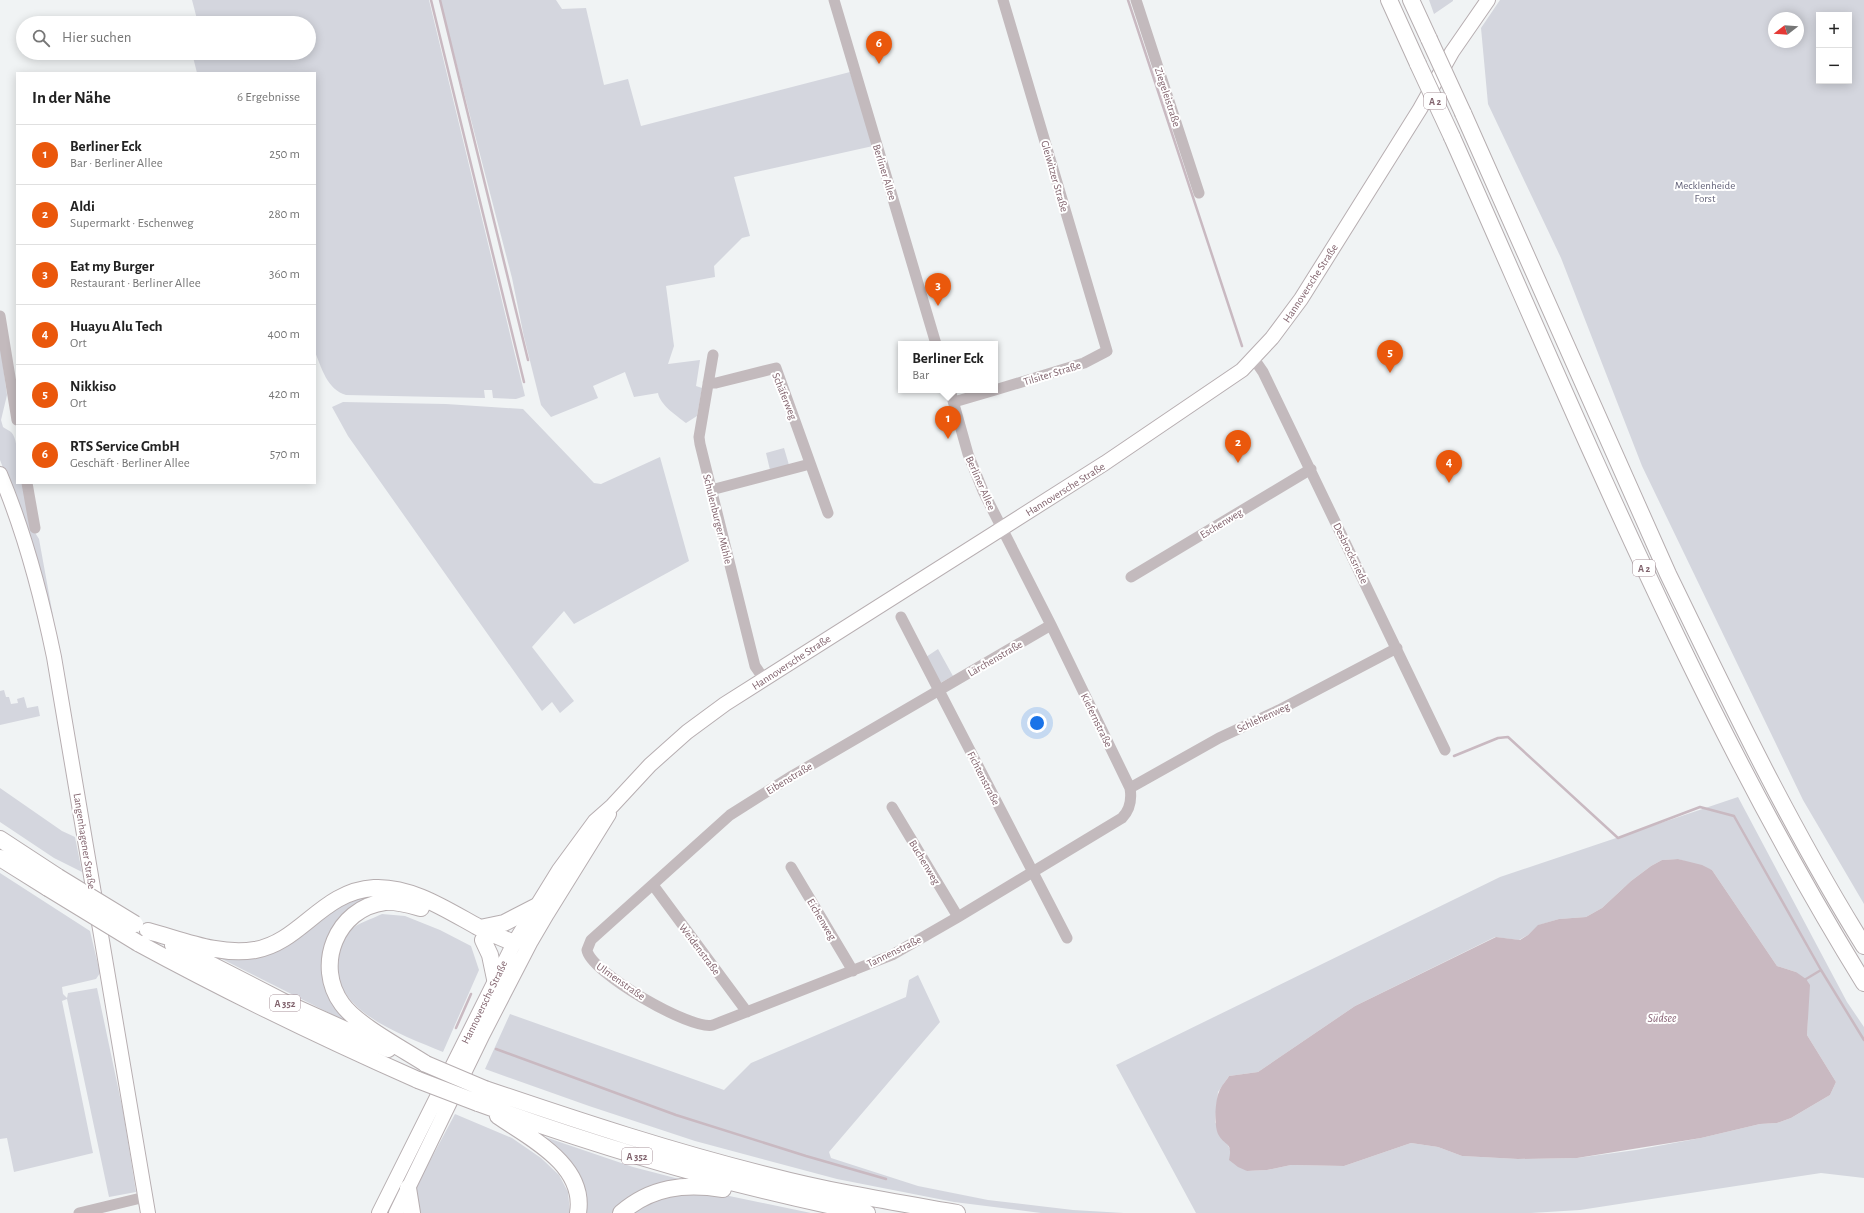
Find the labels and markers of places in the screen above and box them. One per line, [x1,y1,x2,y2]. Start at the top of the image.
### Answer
pin: 6 [866,31,892,64]
pin: 3 [925,273,951,306]
pin: 5 [1377,340,1403,373]
pin: 1 [935,406,961,439]
pin: 2 [1225,430,1251,463]
pin: 4 [1436,450,1462,483]

